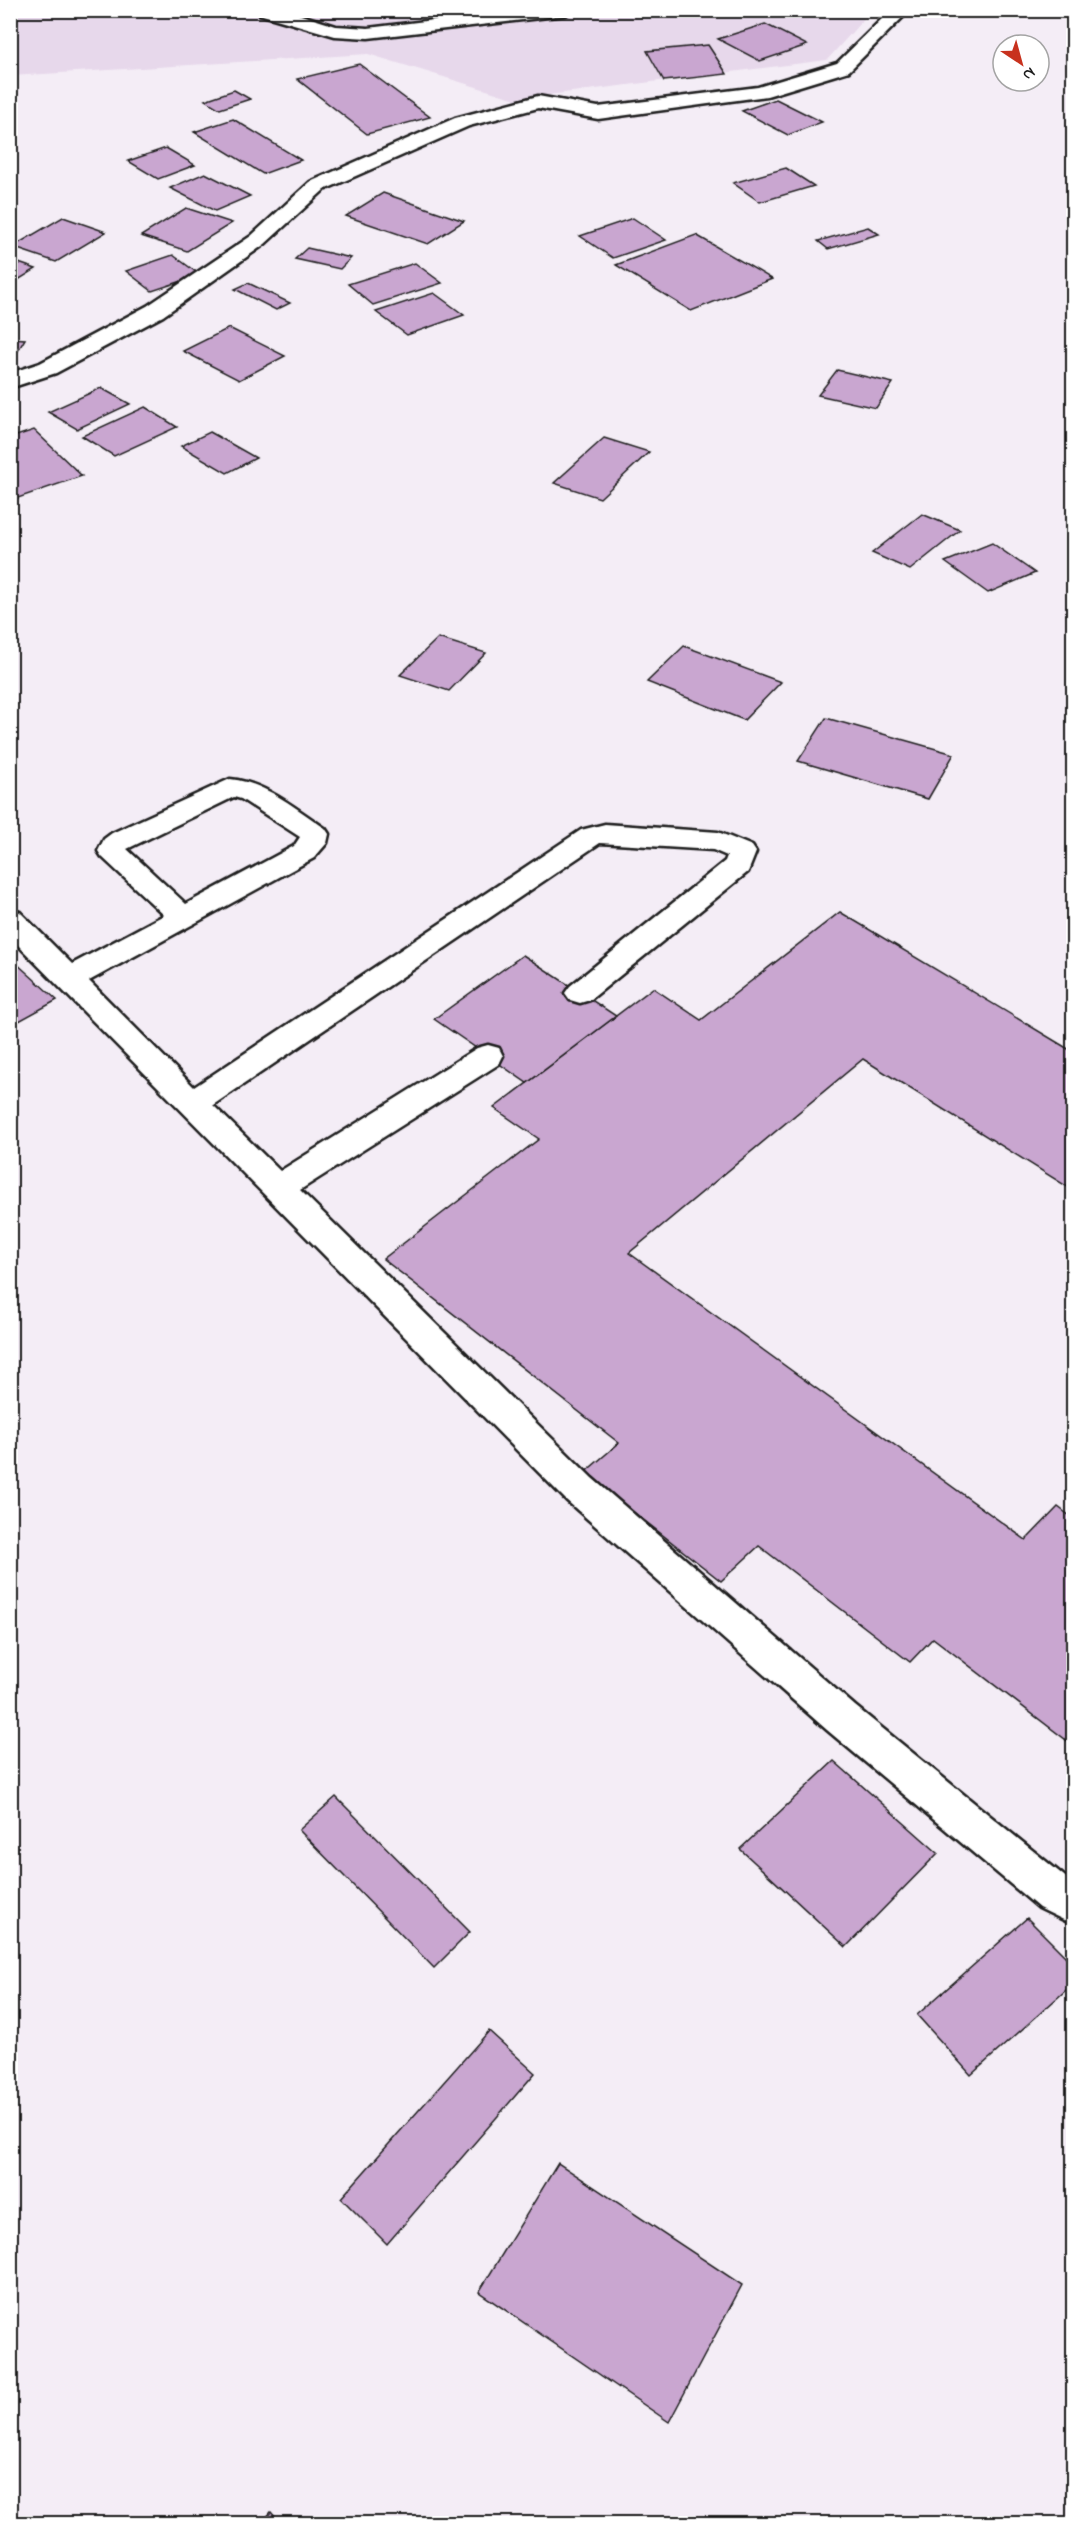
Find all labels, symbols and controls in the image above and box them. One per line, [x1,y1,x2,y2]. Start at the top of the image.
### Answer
north arrow [991,33,1051,93]
text: N [1017,61,1040,87]

